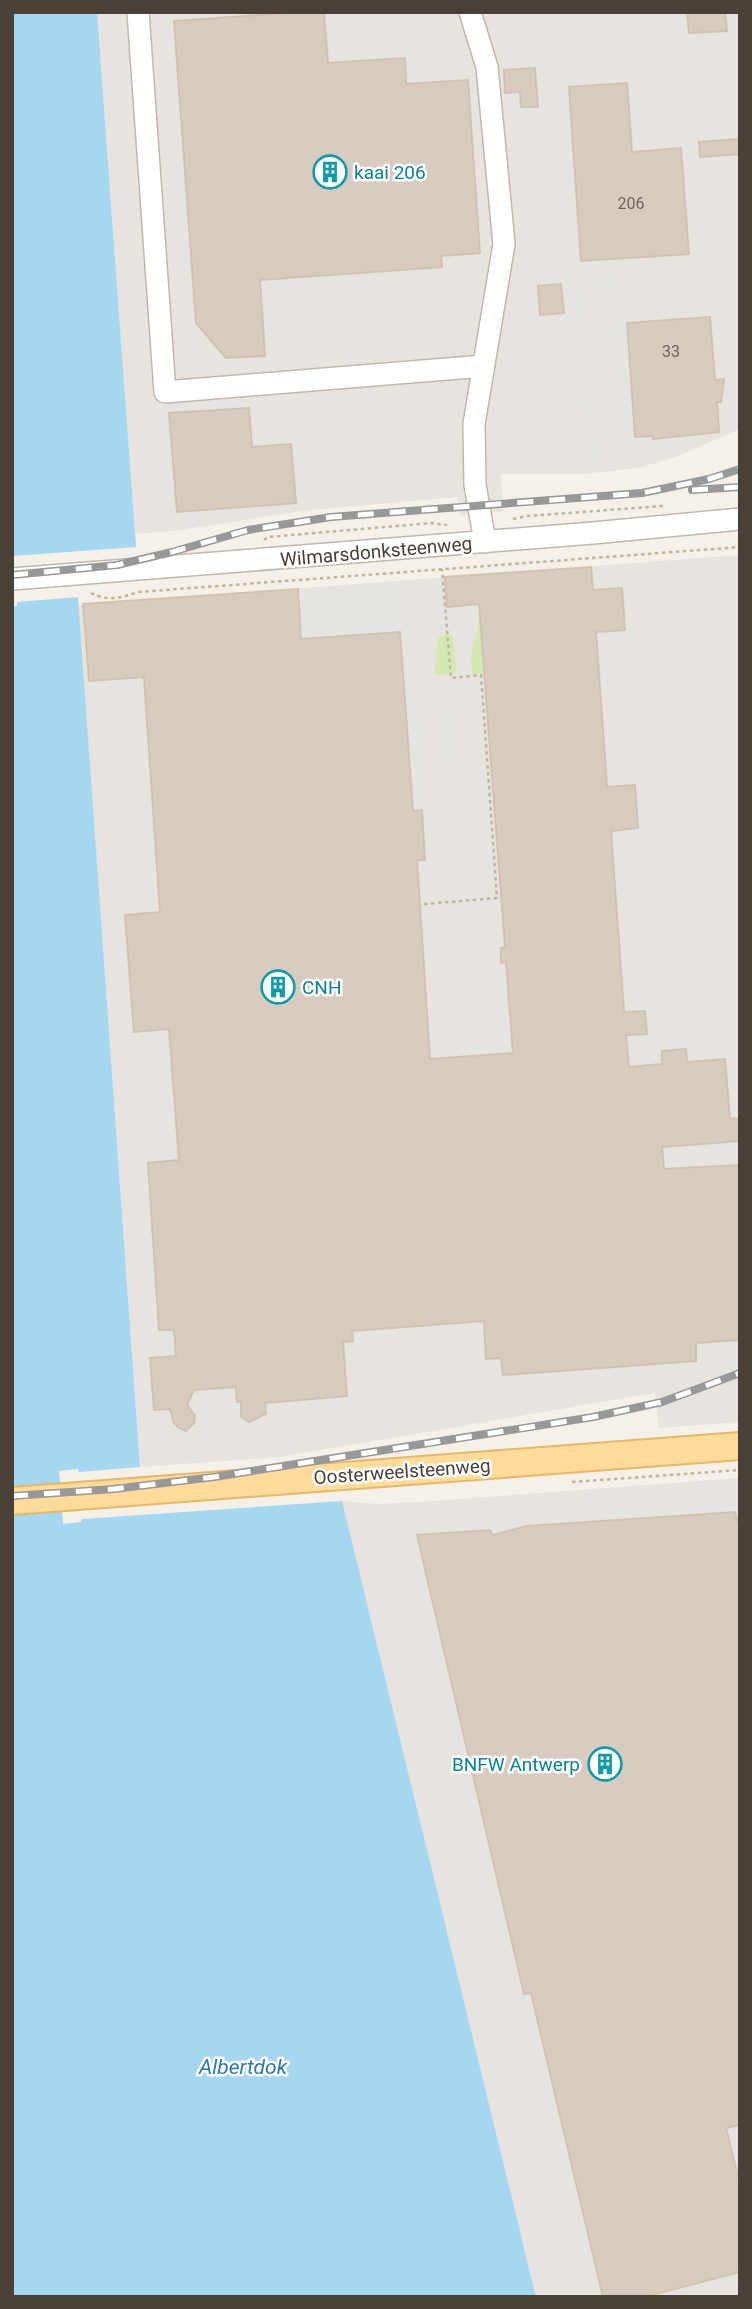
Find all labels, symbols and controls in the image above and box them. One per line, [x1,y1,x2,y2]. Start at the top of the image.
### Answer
building icon: kaai 206 [311,153,349,191]
place label: kaai 206 [354,161,426,184]
house number: 206 [618,194,644,213]
house number: 33 [662,342,680,361]
street label: Wilmarsdonksteenweg [279,532,473,571]
building icon: CNH [259,968,297,1006]
place label: CNH [302,976,341,999]
street label: Oosterweelsteenweg [313,1454,491,1489]
building icon: BNFW Antwerp [586,1745,624,1783]
place label: BNFW Antwerp [452,1753,580,1776]
water label: Albertdok [198,2055,288,2079]

